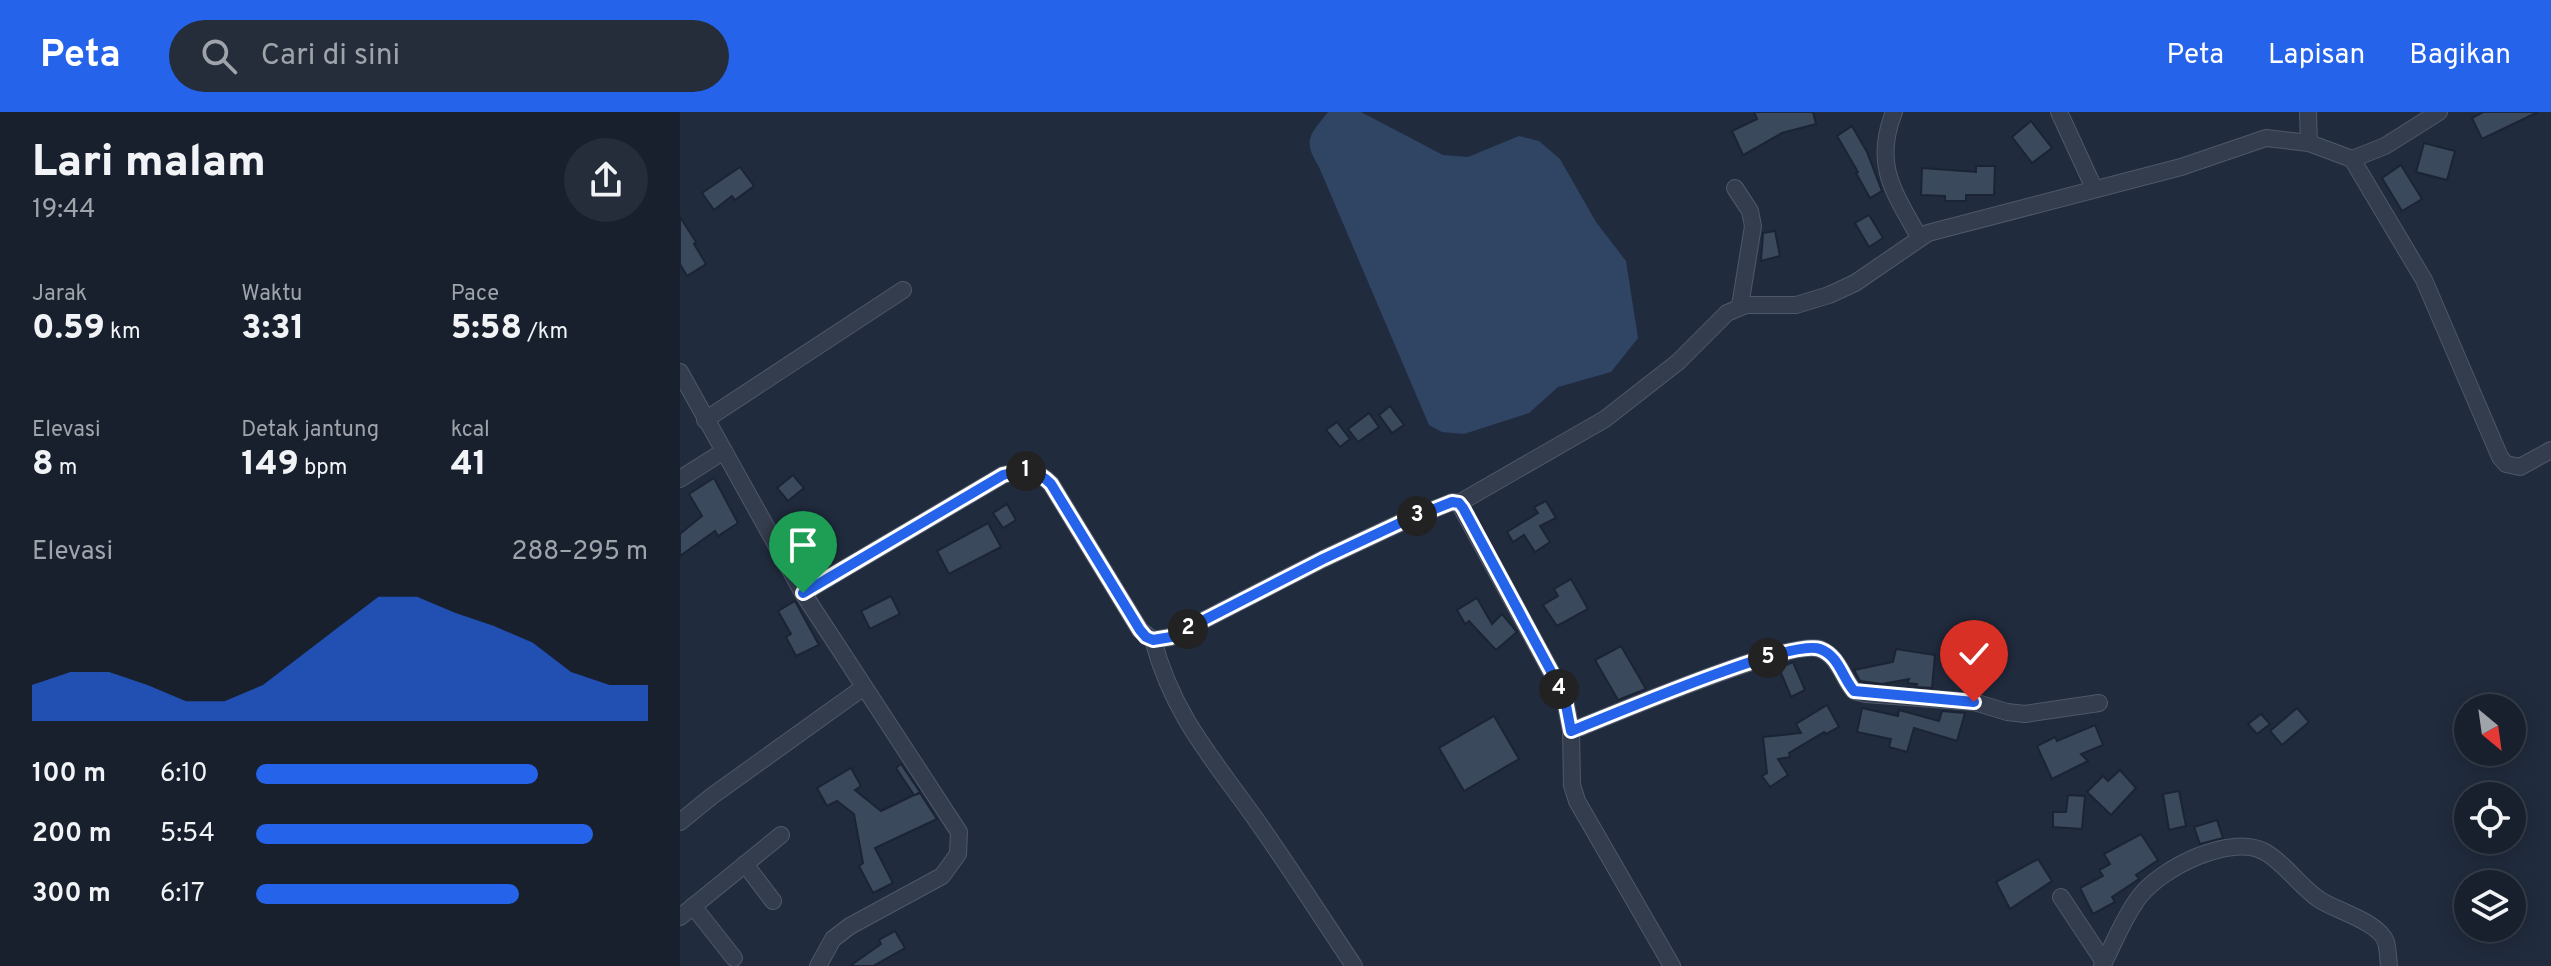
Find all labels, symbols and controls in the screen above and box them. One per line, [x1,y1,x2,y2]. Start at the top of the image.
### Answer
search box [169,20,729,92]
text: Peta [40,32,121,81]
icon: search [197,34,241,78]
text: Cari di sini [261,38,400,75]
text: Peta [2166,38,2224,74]
text: Lapisan [2268,38,2365,74]
text: Bagikan [2409,38,2511,74]
text: Lari malam [32,136,266,192]
button: share [564,138,648,222]
text: 19:44 [32,194,95,227]
text: Jarak [32,281,87,308]
text: Waktu [241,281,302,308]
text: Pace [451,281,499,308]
text: 0.59 [32,308,105,351]
text: 3:31 [241,308,304,351]
text: 5:58 [451,308,522,351]
text: km [105,319,141,346]
text: /km [522,319,568,346]
text: Elevasi [32,417,101,444]
text: Detak jantung [241,417,379,444]
text: kcal [451,417,490,444]
text: 8 [32,444,54,487]
text: 149 [241,444,299,487]
text: 41 [451,444,487,487]
pin: 1 [1006,451,1046,491]
text: m [54,455,77,482]
text: bpm [299,455,347,482]
text: 1 [1022,457,1030,484]
pin: 3 [1397,496,1437,536]
text: 3 [1410,502,1424,529]
pin [769,511,837,593]
icon: arrive [781,523,825,567]
text: Elevasi [32,536,113,569]
text: 288–295 m [511,536,648,569]
pin: 2 [1168,609,1208,649]
text: 2 [1181,615,1195,642]
pin [1940,620,2008,702]
icon: check [1952,632,1996,676]
pin: 5 [1748,638,1788,678]
text: 5 [1761,644,1775,671]
pin: 4 [1539,669,1579,709]
text: 4 [1552,675,1566,702]
north arrow [2454,694,2526,766]
map controls [2454,694,2526,942]
text: 100 m [32,758,106,791]
text: 6:10 [160,758,208,791]
button: locate [2454,782,2526,854]
text: 200 m [32,818,111,851]
text: 5:54 [160,818,215,851]
button: layers [2454,870,2526,942]
text: 300 m [32,878,111,911]
text: 6:17 [160,878,205,911]

